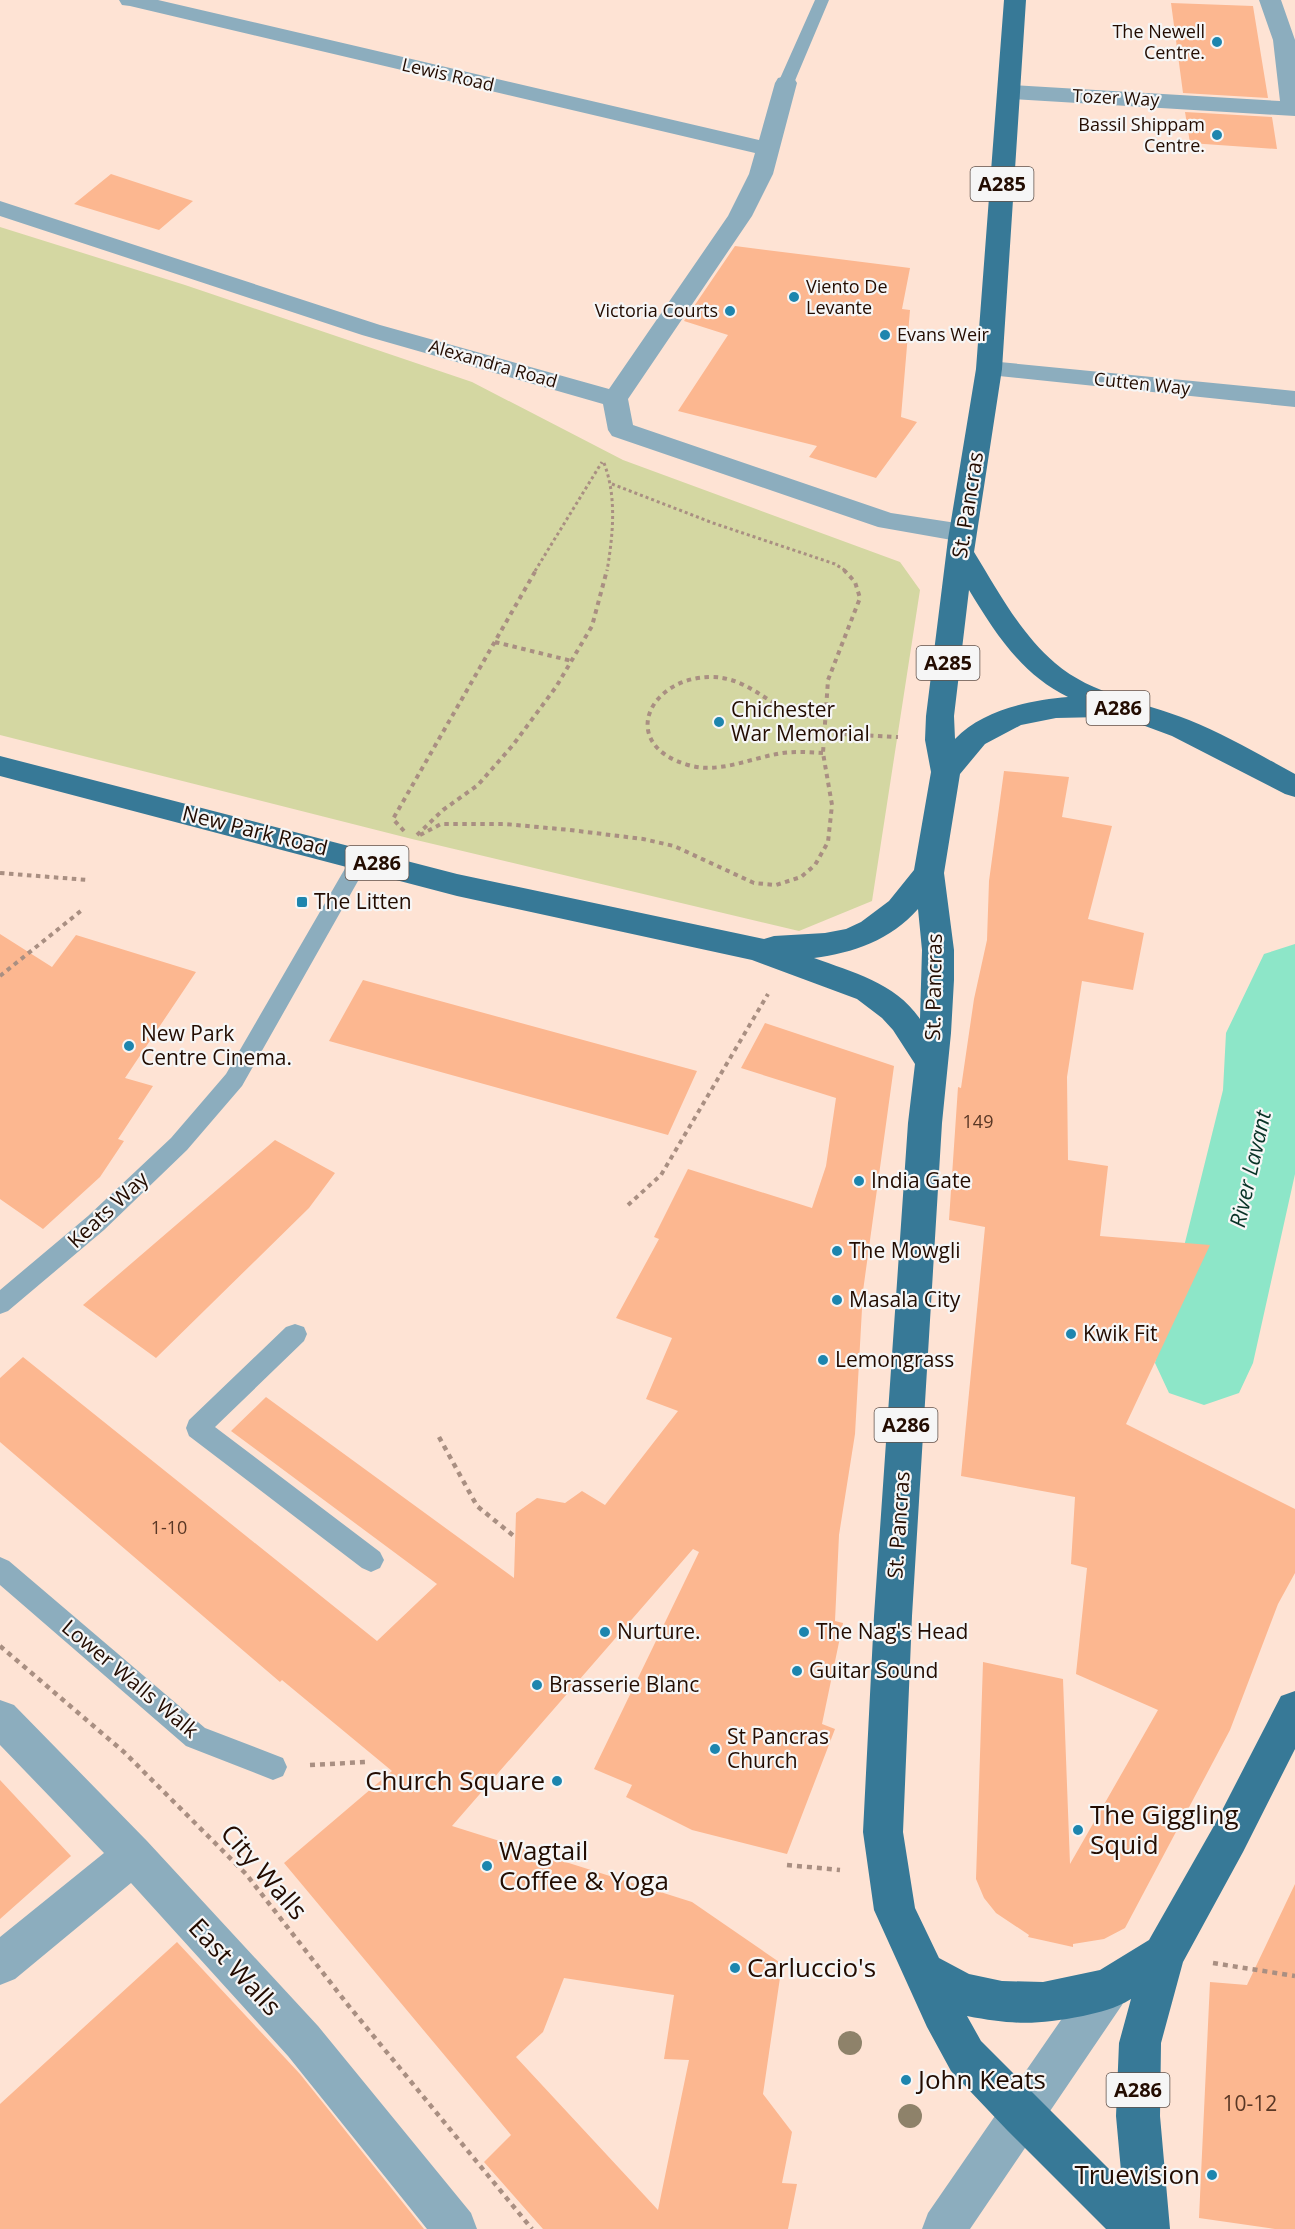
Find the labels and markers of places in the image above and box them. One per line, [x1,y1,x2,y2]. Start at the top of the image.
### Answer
place label: The Newell Centre. [1112,19,1205,64]
marker: The Newell Centre. [1210,35,1224,49]
place label: Bassil Shippam Centre. [1078,112,1205,157]
marker: Bassil Shippam Centre. [1210,128,1224,142]
place label: Viento De Levante [806,274,888,319]
marker: Viento De Levante [787,290,801,304]
place label: Victoria Courts [595,298,718,322]
marker: Victoria Courts [723,304,737,318]
place label: Evans Weir [897,322,990,346]
marker: Evans Weir [878,328,892,342]
place label: Chichester War Memorial [731,695,870,747]
marker: Chichester War Memorial [712,715,726,729]
place label: The Litten [314,887,412,915]
marker: The Litten [295,895,309,909]
place label: New Park Centre Cinema. [141,1019,292,1071]
marker: New Park Centre Cinema. [122,1039,136,1053]
place label: India Gate [871,1166,971,1194]
marker: India Gate [852,1174,866,1188]
place label: The Mowgli [849,1236,961,1264]
marker: The Mowgli [830,1244,844,1258]
place label: Masala City [849,1285,961,1313]
marker: Masala City [830,1293,844,1307]
place label: Kwik Fit [1083,1319,1158,1347]
marker: Kwik Fit [1064,1327,1078,1341]
place label: Lemongrass [835,1345,954,1373]
marker: Lemongrass [816,1353,830,1367]
place label: Nurture. [617,1617,701,1645]
place label: The Nag's Head [816,1617,968,1645]
marker: Nurture. [598,1625,612,1639]
marker: The Nag's Head [797,1625,811,1639]
place label: Guitar Sound [809,1656,938,1684]
marker: Guitar Sound [790,1664,804,1678]
place label: Brasserie Blanc [549,1670,699,1698]
marker: Brasserie Blanc [530,1678,544,1692]
place label: St Pancras Church [727,1722,829,1774]
marker: St Pancras Church [708,1742,722,1756]
place label: Church Square [365,1762,545,1798]
marker: Church Square [550,1774,564,1788]
place label: The Giggling Squid [1090,1796,1239,1862]
marker: The Giggling Squid [1071,1823,1085,1837]
place label: Wagtail Coffee & Yoga [499,1832,669,1898]
marker: Wagtail Coffee & Yoga [480,1859,494,1873]
place label: Carluccio's [747,1949,876,1985]
marker: Carluccio's [728,1961,742,1975]
place label: John Keats [915,2061,1046,2097]
marker: John Keats [899,2073,913,2087]
place label: Truevision [1074,2156,1200,2192]
marker: Truevision [1205,2168,1219,2182]

